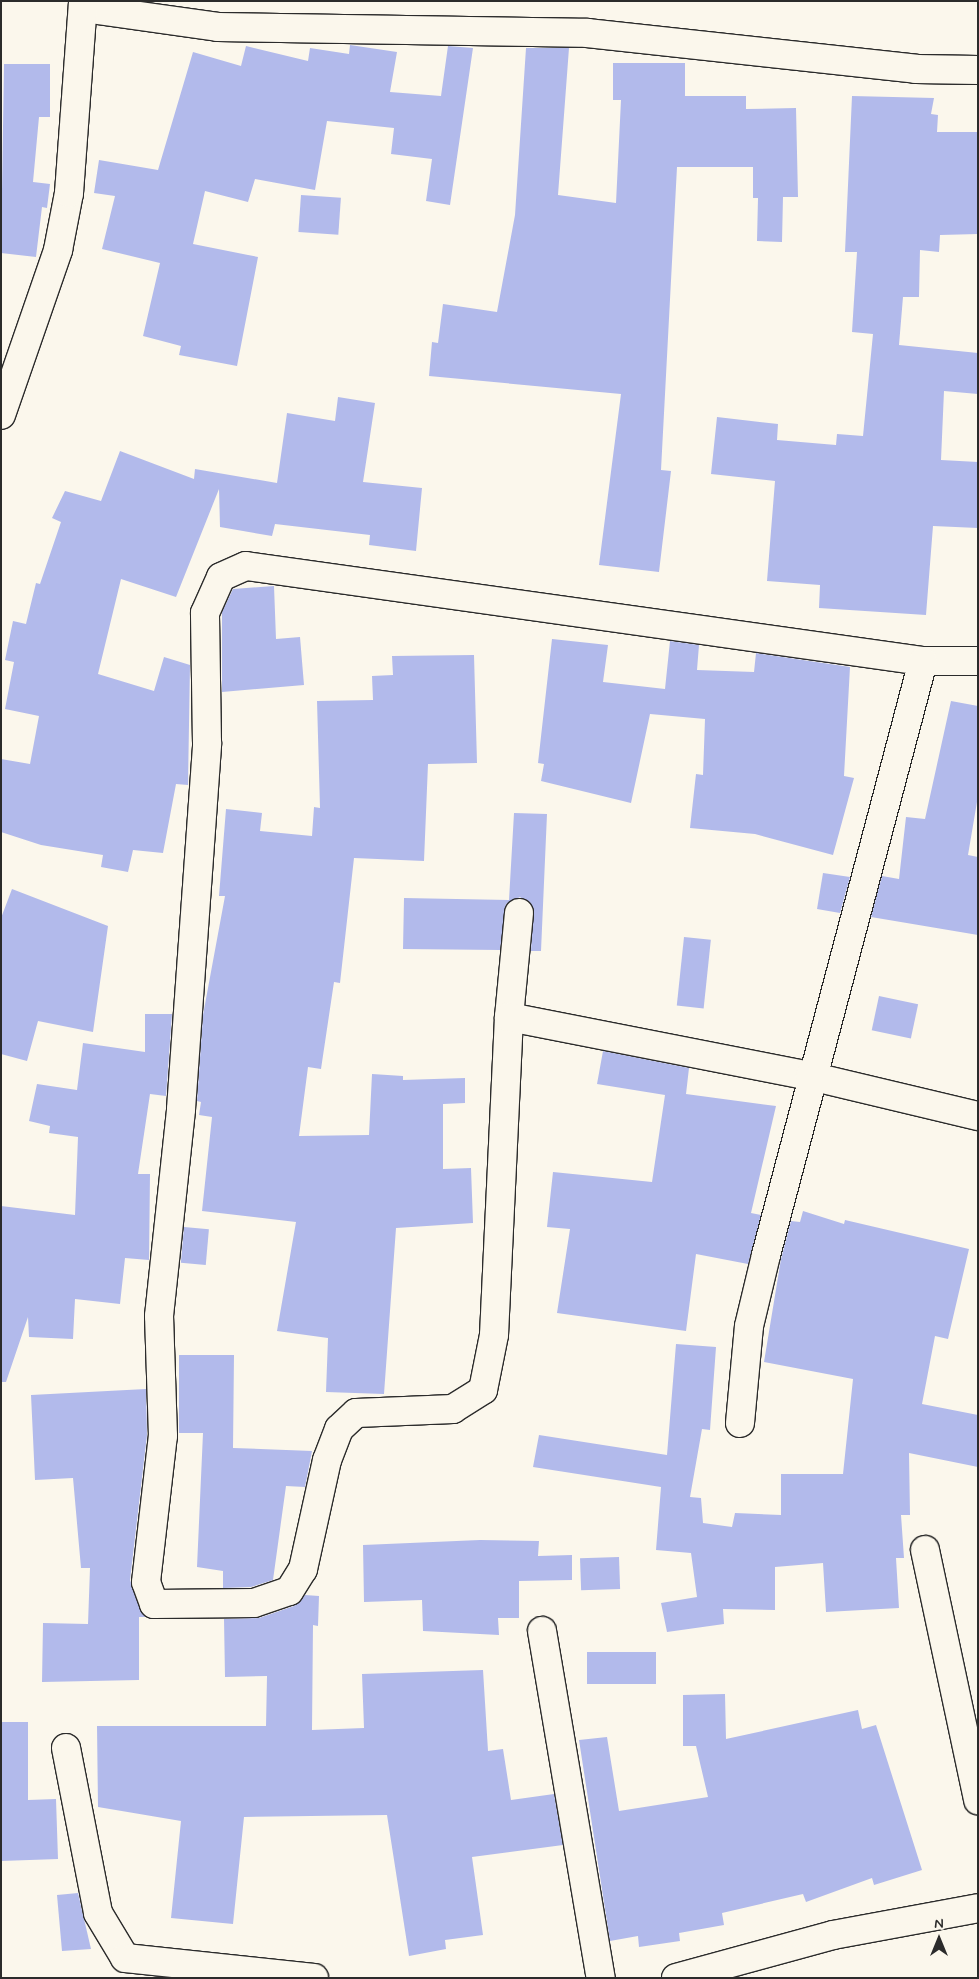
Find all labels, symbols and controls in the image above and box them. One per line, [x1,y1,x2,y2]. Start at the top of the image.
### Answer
north arrow [914,1914,964,1964]
text: N [934,1915,944,1933]

